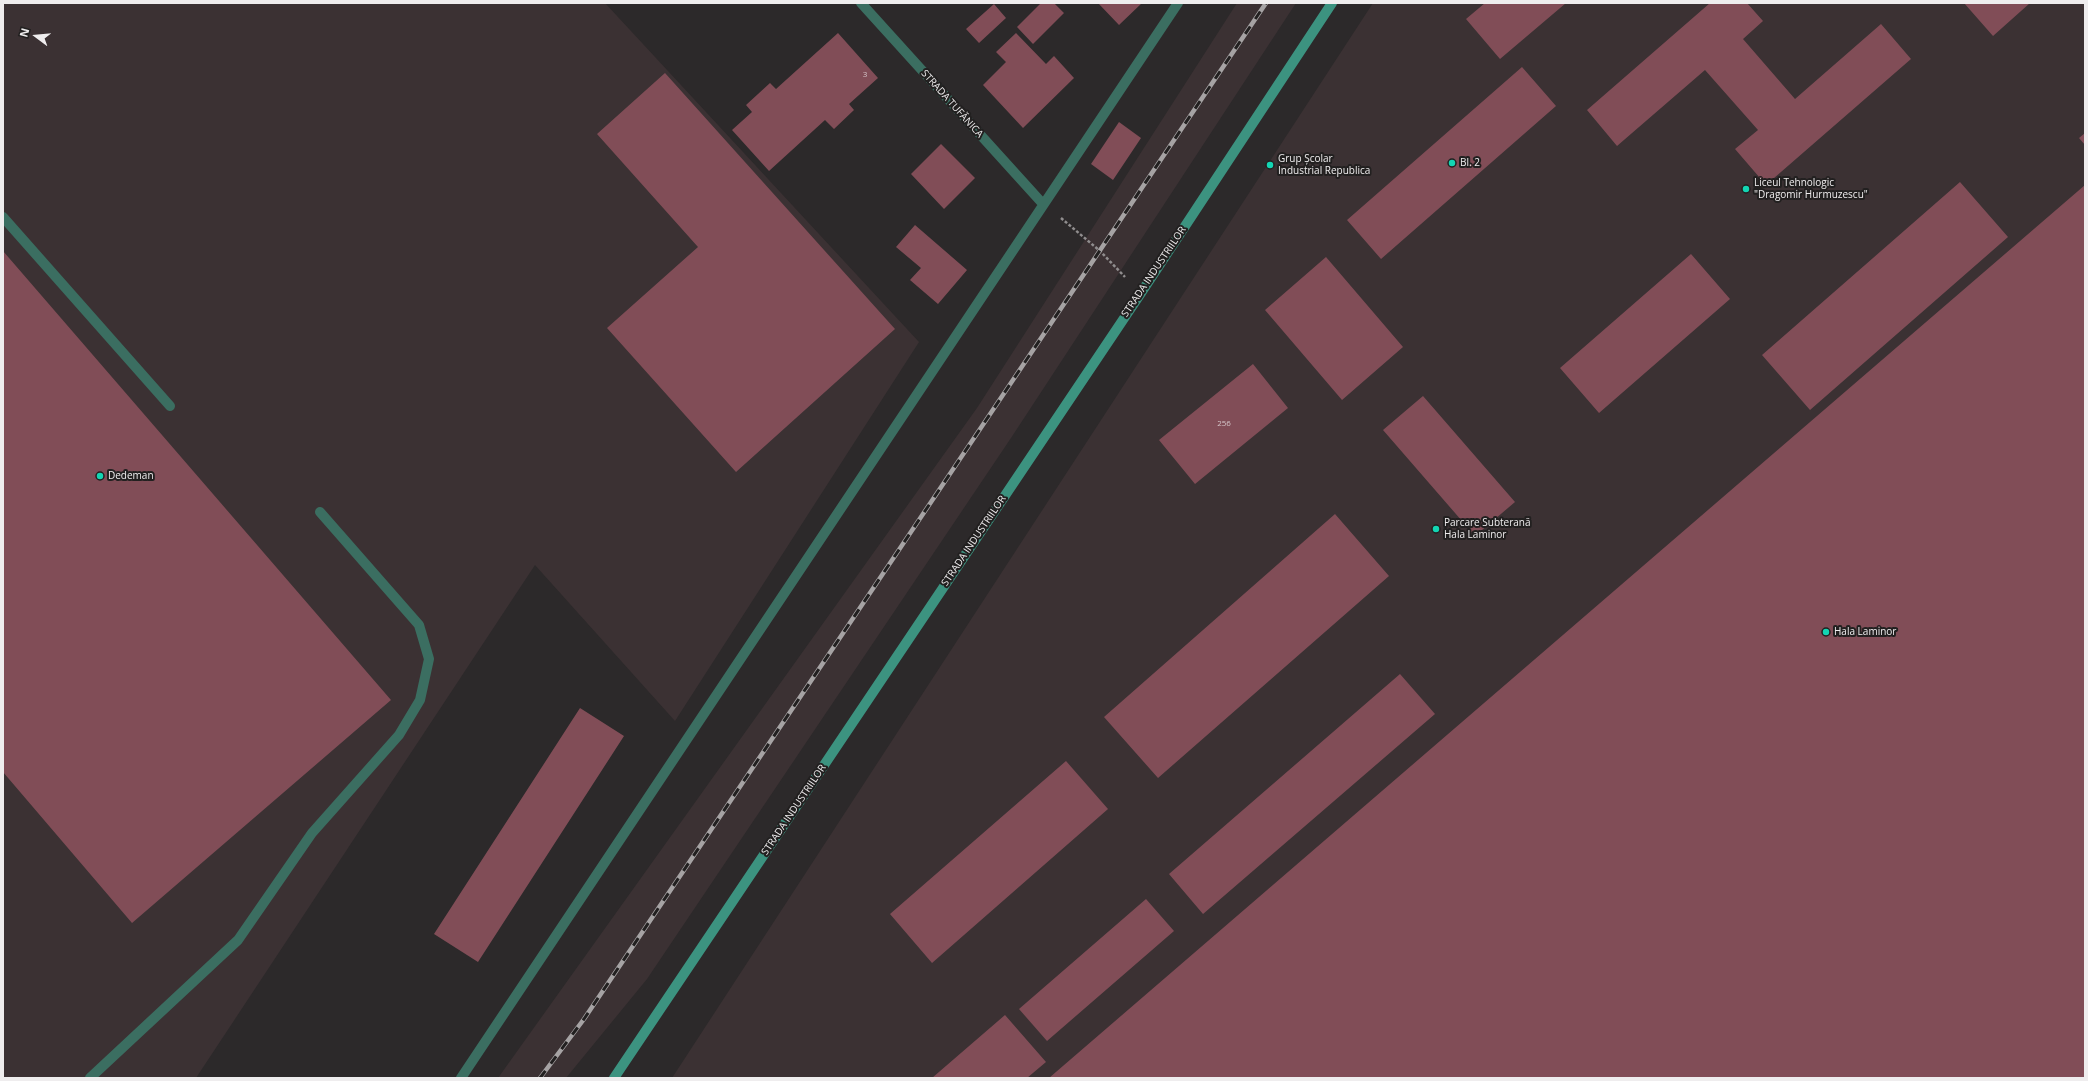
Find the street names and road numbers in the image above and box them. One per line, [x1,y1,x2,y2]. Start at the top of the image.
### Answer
street label: STRADA TUFĂNICA [918,68,986,140]
street label: STRADA INDUSTRIILOR [1119,225,1189,319]
street label: STRADA INDUSTRIILOR [939,494,1009,588]
street label: STRADA INDUSTRIILOR [759,763,829,857]

